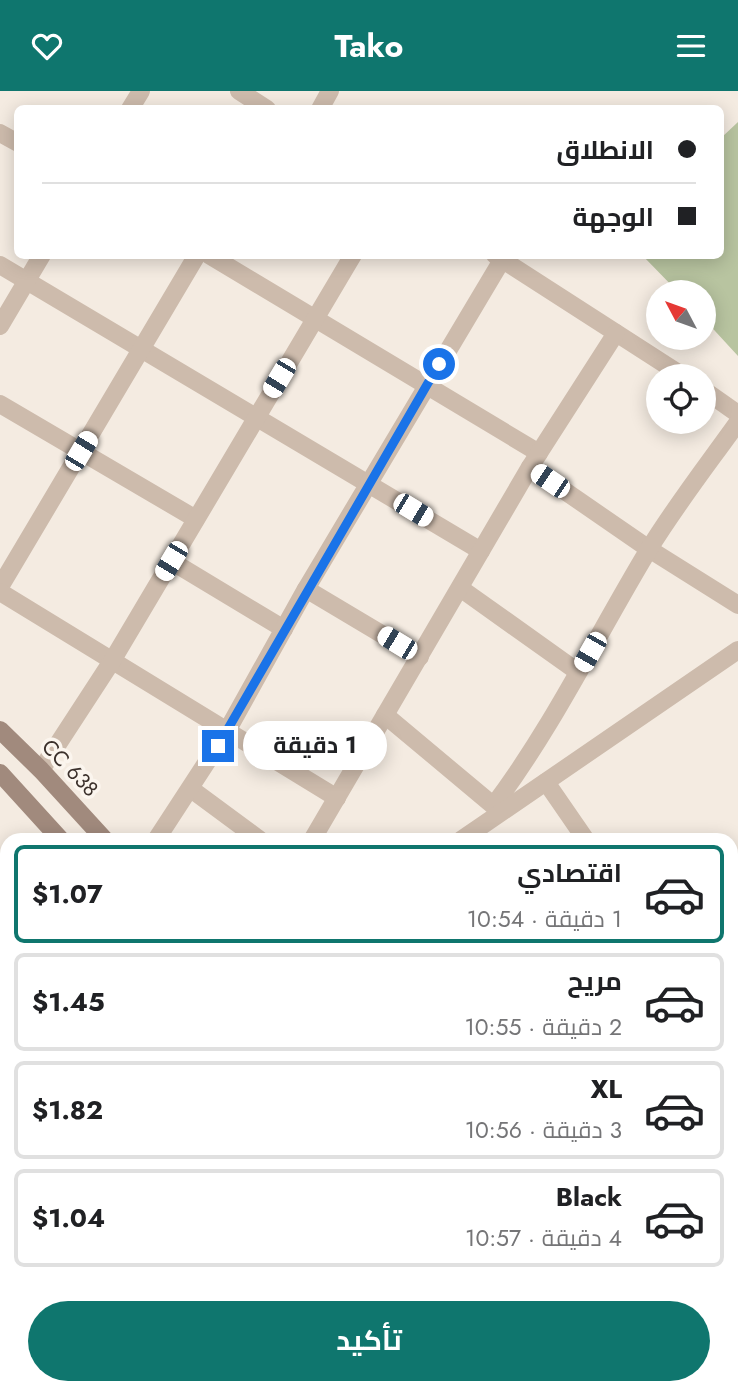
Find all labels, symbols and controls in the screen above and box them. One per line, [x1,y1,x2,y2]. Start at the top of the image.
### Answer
text: Tako [335,23,403,69]
icon: heart [28,27,66,65]
icon: menu [672,27,710,65]
text: الانطلاق [556,131,654,169]
text: الوجهة [573,198,654,236]
north arrow [646,280,716,350]
map controls [646,280,716,434]
route start [423,348,455,380]
car [260,355,299,401]
button: locate [646,364,716,434]
car [62,428,101,474]
car [527,461,574,501]
car [390,490,437,530]
car [152,538,191,584]
car [374,623,421,663]
car [571,629,610,675]
callout: 1 دقيقة [242,721,386,771]
text: 1 دقيقة [273,728,357,762]
route end [202,730,234,762]
street label: CC 638 [35,732,105,804]
text: اقتصادي [517,854,622,892]
icon: car [643,863,706,926]
text: $1.07 [32,875,103,913]
text: 1 دقيقة · 10:54 [467,902,622,936]
text: مريح [567,962,622,1000]
icon: car [643,971,706,1034]
text: $1.45 [32,983,105,1021]
text: 2 دقيقة · 10:55 [464,1010,622,1044]
text: XL [590,1070,622,1108]
icon: car [643,1079,706,1142]
text: $1.82 [32,1091,103,1129]
text: 3 دقيقة · 10:56 [465,1113,622,1147]
text: Black [556,1178,622,1216]
icon: car [643,1187,706,1250]
text: $1.04 [32,1199,105,1237]
text: 4 دقيقة · 10:57 [465,1221,622,1255]
button: تأكيد [28,1301,710,1381]

